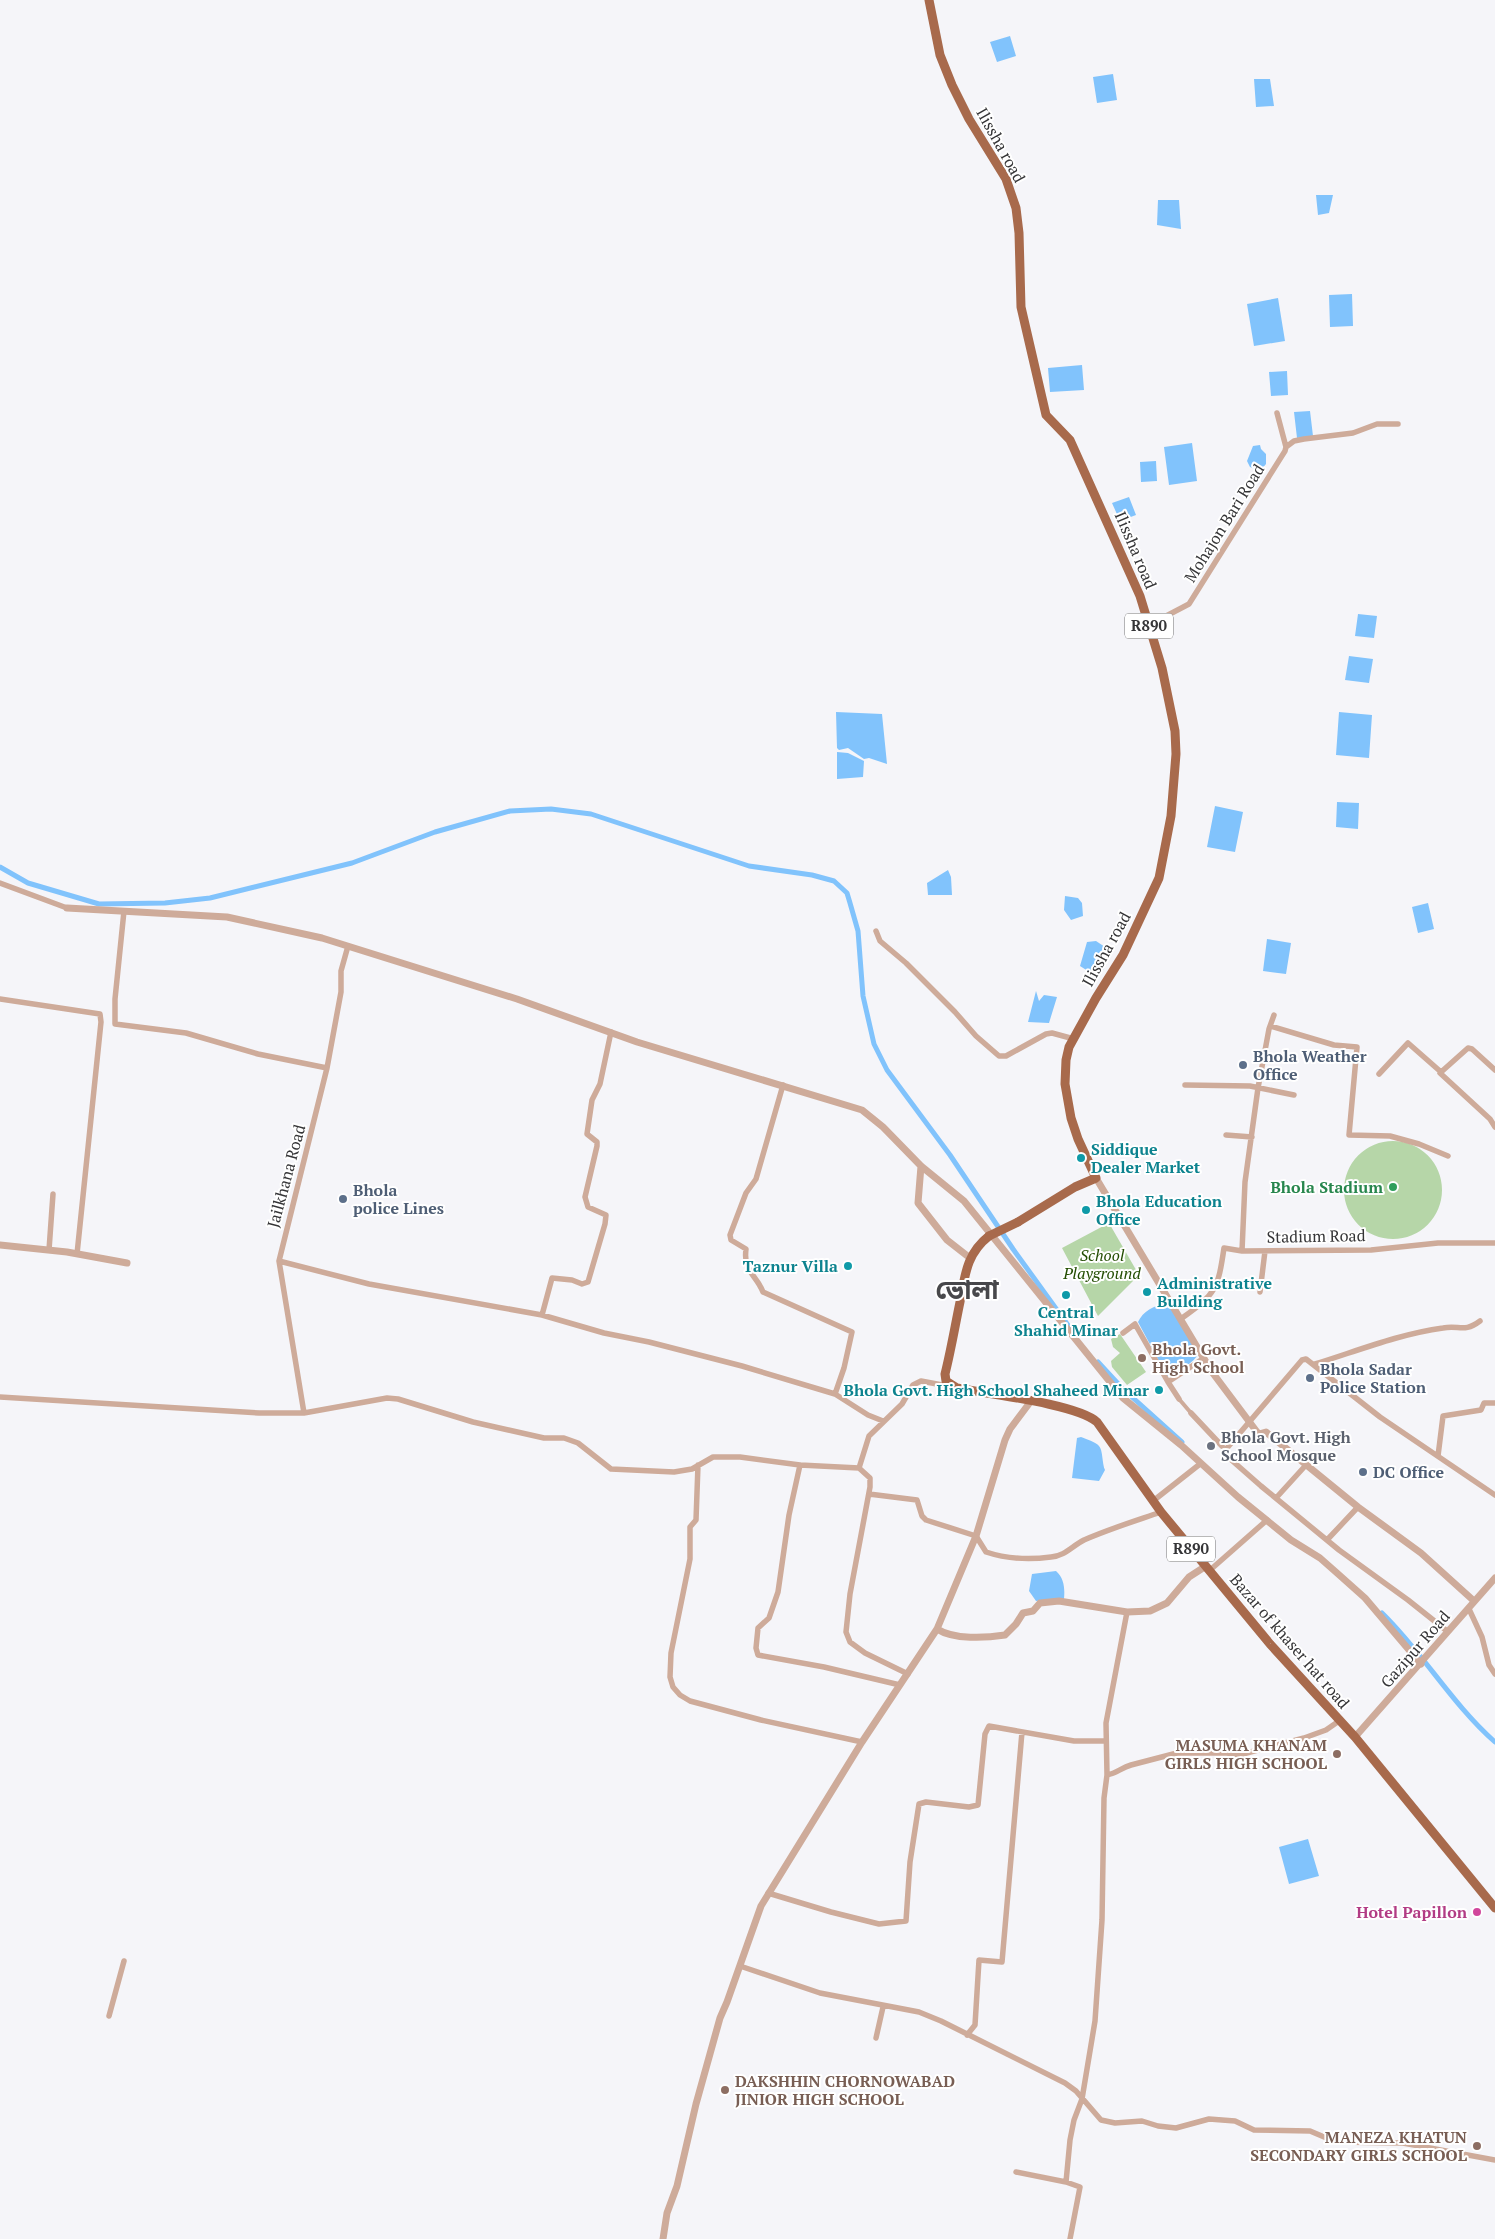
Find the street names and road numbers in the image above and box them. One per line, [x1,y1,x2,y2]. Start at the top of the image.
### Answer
street label: Ilissha road [971,104,1031,186]
street label: Mohajon Bari Road [1179,460,1269,586]
street label: Ilissha road [1110,508,1162,592]
road number: R890 [1125,614,1173,638]
street label: Ilissha road [1076,908,1136,990]
street label: Jailkhana Road [262,1122,310,1230]
street label: Stadium Road [1266,1224,1366,1248]
road number: R890 [1167,1536,1215,1562]
street label: Bazar of khaser hat road [1225,1569,1355,1713]
street label: Gazipur Road [1375,1606,1455,1692]

